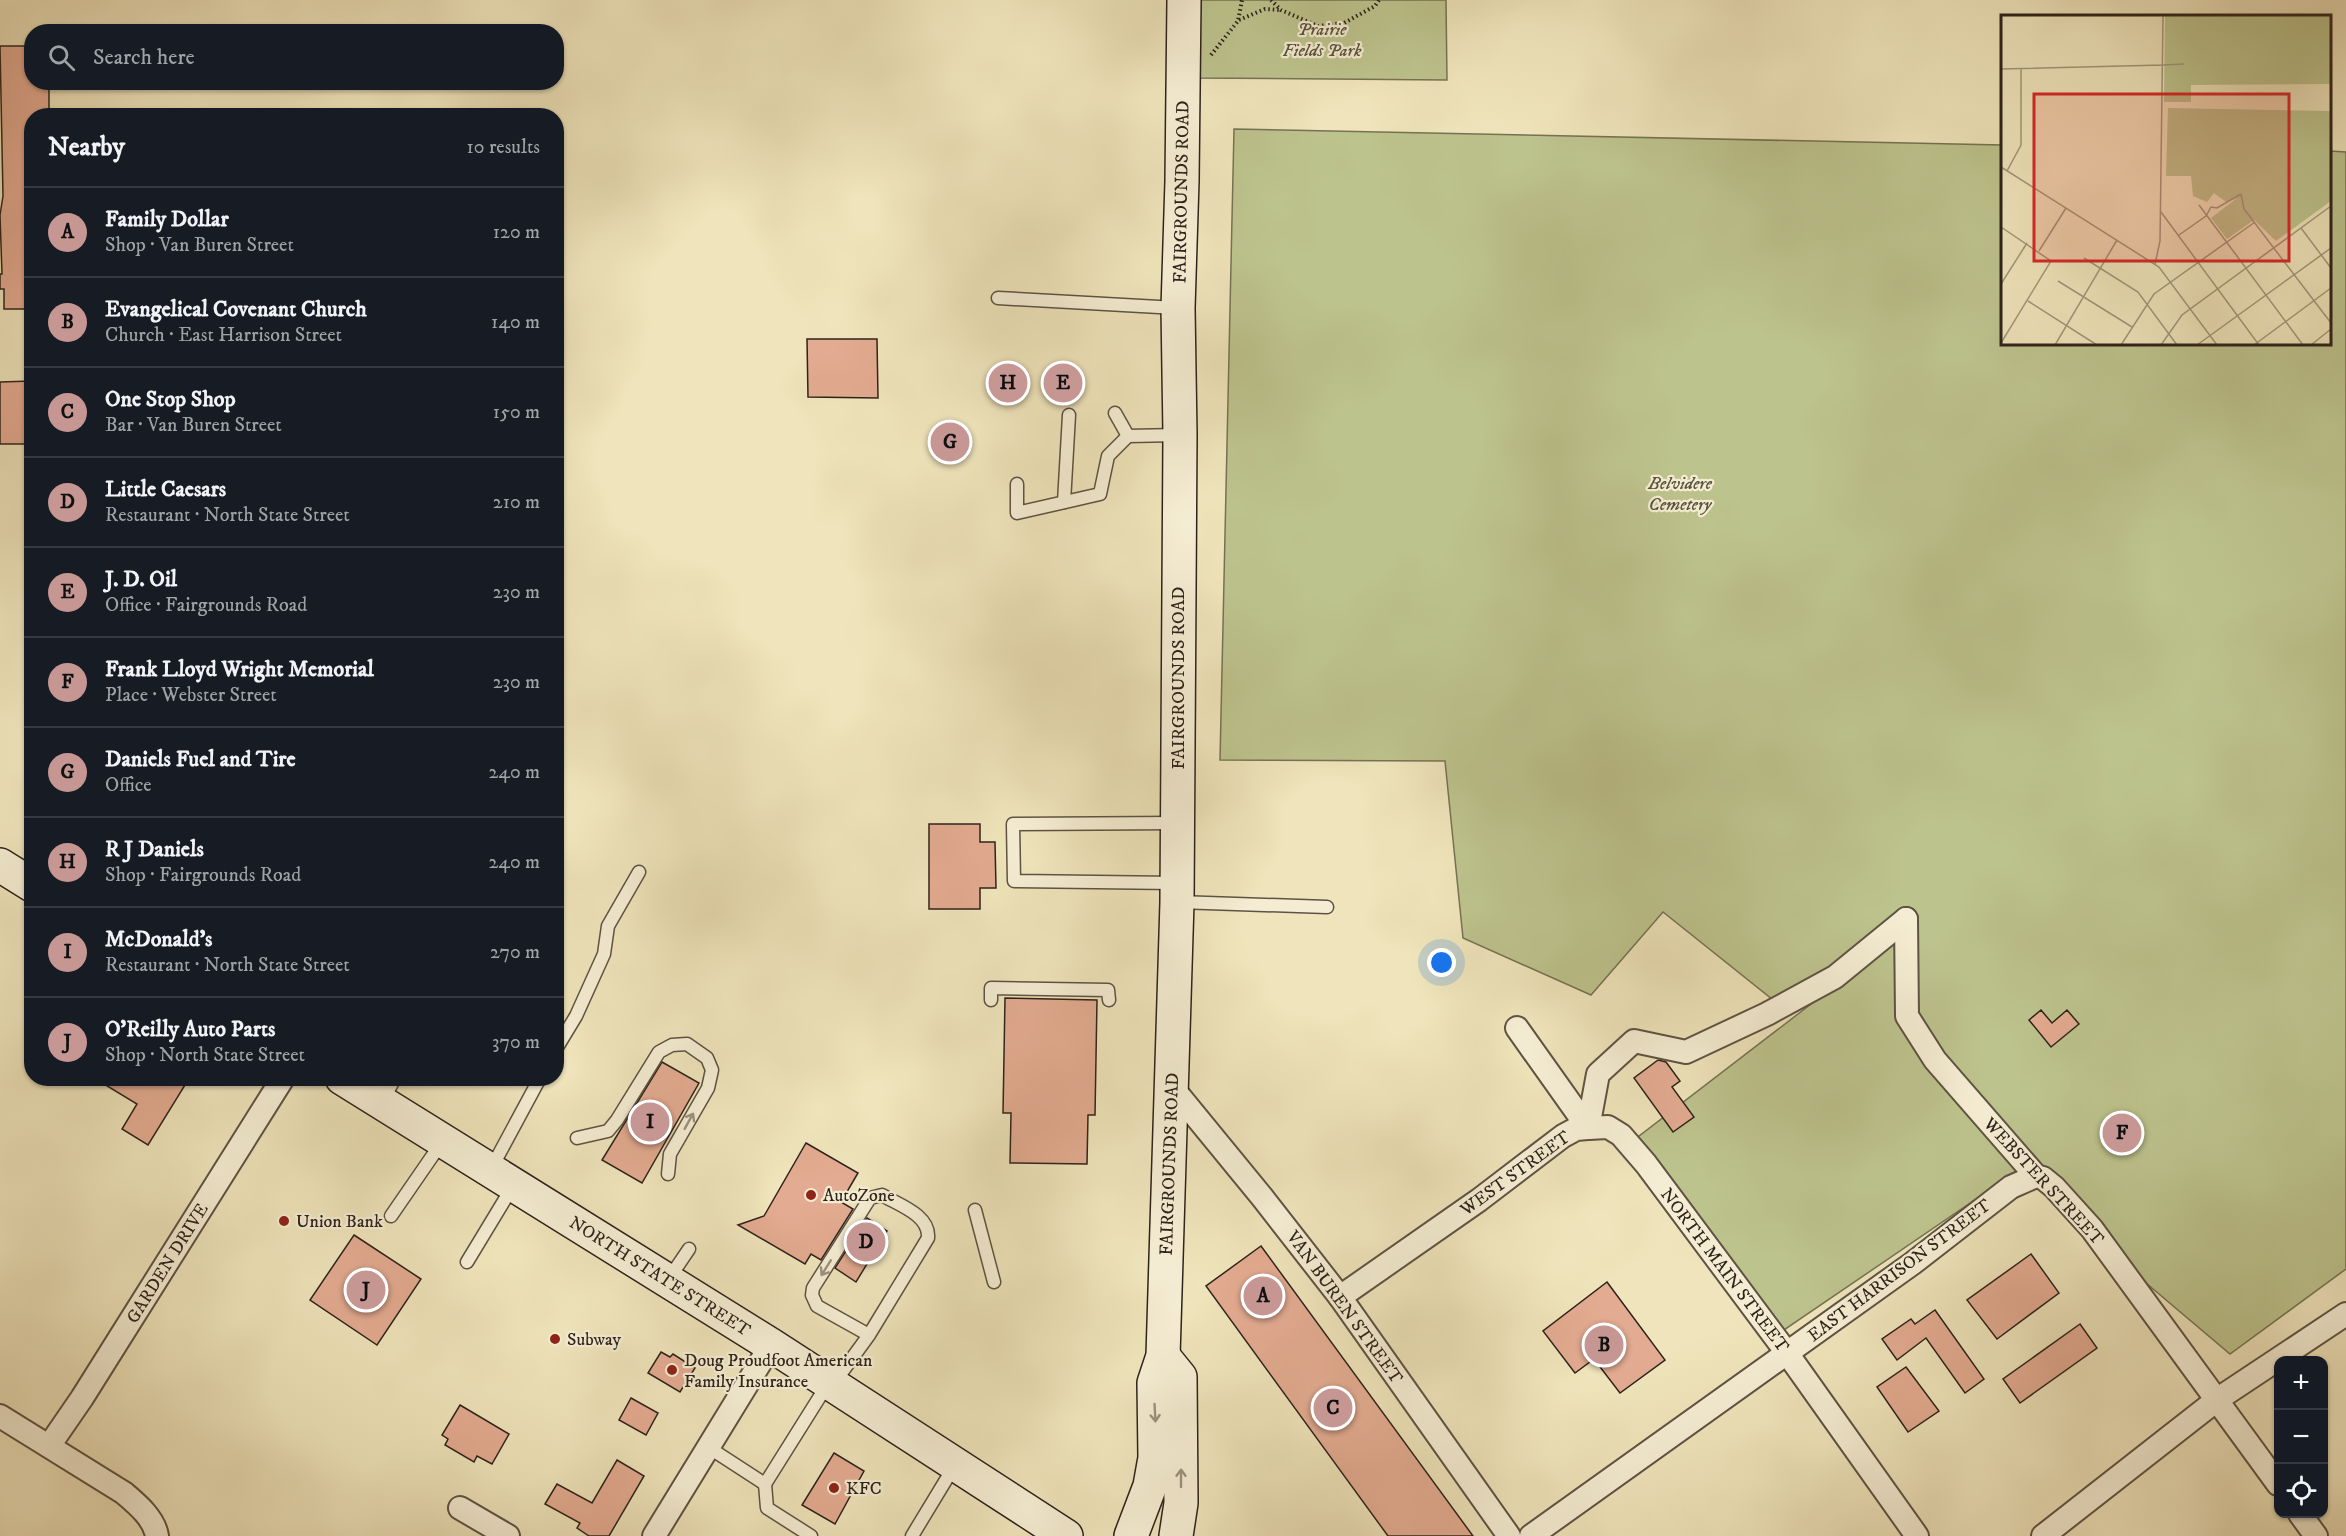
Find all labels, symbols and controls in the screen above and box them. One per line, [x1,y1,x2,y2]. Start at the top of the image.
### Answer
inset map [2001,15,2331,345]
park label: Prairie Fields Park [1283,19,1362,62]
search box [24,24,564,90]
icon: search [45,41,78,74]
text: Search here [93,44,195,71]
street label: FAIRGROUNDS ROAD [1169,100,1195,284]
text: Nearby [48,131,125,164]
text: 10 results [467,135,540,160]
text: Family Dollar [105,206,229,233]
text: A [61,220,74,245]
text: 120 m [493,220,540,245]
text: Shop · Van Buren Street [105,233,294,258]
text: Evangelical Covenant Church [105,296,367,323]
text: B [61,310,74,335]
text: 140 m [491,310,540,335]
text: Church · East Harrison Street [105,323,342,348]
pin: H [988,360,1028,406]
pin: E [1044,360,1082,406]
text: One Stop Shop [105,386,236,413]
text: C [61,400,74,425]
text: 150 m [493,400,540,425]
text: Bar · Van Buren Street [105,413,282,438]
pin: G [930,420,970,464]
park label: Belvidere Cemetery [1647,473,1713,516]
text: Little Caesars [105,476,226,503]
text: D [60,490,75,515]
text: 210 m [493,490,540,515]
text: Restaurant · North State Street [105,503,350,528]
text: J. D. Oil [105,566,177,593]
text: E [60,580,75,605]
text: 230 m [493,580,540,605]
street label: FAIRGROUNDS ROAD [1168,586,1190,770]
text: Office · Fairgrounds Road [105,593,307,618]
text: Frank Lloyd Wright Memorial [105,656,374,683]
text: F [61,670,74,695]
text: 230 m [493,670,540,695]
text: Place · Webster Street [105,683,277,708]
text: Daniels Fuel and Tire [105,746,296,773]
text: G [61,760,74,785]
text: 240 m [489,760,540,785]
text: Office [105,773,152,798]
text: R J Daniels [105,836,204,863]
text: H [59,850,76,875]
text: 240 m [489,850,540,875]
text: Shop · Fairgrounds Road [105,863,301,888]
text: McDonald's [105,926,212,953]
text: I [63,940,72,965]
text: 270 m [490,940,540,965]
your location [1427,948,1456,977]
text: Restaurant · North State Street [105,953,350,978]
text: O'Reilly Auto Parts [105,1016,275,1043]
text: J [63,1030,72,1055]
text: 370 m [492,1030,540,1055]
text: Shop · North State Street [105,1043,305,1068]
street label: FAIRGROUNDS ROAD [1156,1072,1184,1256]
pin: I [630,1100,670,1144]
pin: F [2102,1110,2142,1156]
one-way arrow [683,1113,695,1130]
street label: WEBSTER STREET [1978,1113,2108,1250]
street label: WEST STREET [1456,1126,1575,1222]
street label: NORTH MAIN STREET [1655,1184,1793,1357]
place label: AutoZone [823,1185,895,1207]
marker: AutoZone [804,1188,818,1202]
street label: EAST HARRISON STREET [1804,1194,1996,1347]
street label: GARDEN DRIVE [122,1199,214,1328]
place label: Union Bank [296,1211,383,1233]
street label: NORTH STATE STREET [565,1212,755,1342]
marker: Union Bank [277,1214,291,1228]
pin: D [846,1220,886,1264]
street label: VAN BUREN STREET [1281,1226,1407,1389]
one-way arrow [819,1259,831,1276]
pin: J [346,1268,386,1312]
pin: A [1244,1274,1282,1318]
pin: B [1584,1322,1624,1368]
place label: Subway [567,1329,622,1351]
marker: Subway [548,1332,562,1346]
place label: Doug Proudfoot American Family Insurance [684,1350,873,1393]
map controls [2274,1356,2328,1518]
button: + [2274,1356,2328,1410]
marker: Doug Proudfoot American Family Insurance [665,1363,679,1377]
pin: C [1314,1386,1352,1430]
one-way arrow [1150,1403,1161,1422]
button: − [2274,1410,2328,1464]
button: locate [2274,1464,2328,1518]
one-way arrow [1175,1468,1187,1488]
place label: KFC [846,1478,882,1500]
marker: KFC [827,1481,841,1495]

